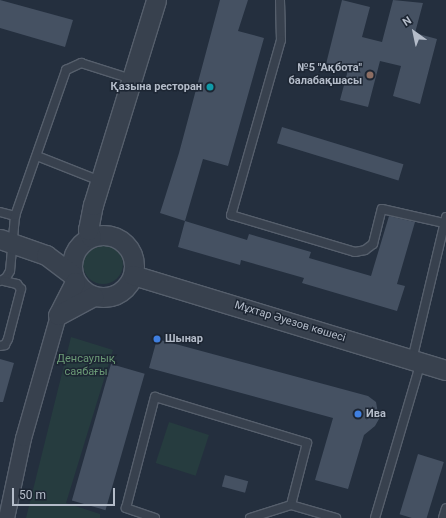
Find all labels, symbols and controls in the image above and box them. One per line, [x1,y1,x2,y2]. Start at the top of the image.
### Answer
north arrow [394,12,434,52]
text: N [400,14,414,29]
place label: №5 "Ақбота" балабақшасы [289,62,362,88]
marker: №5 "Ақбота" балабақшасы [365,70,375,80]
place label: Қазына ресторан [111,80,202,94]
marker: Қазына ресторан [205,82,215,92]
street label: Мұхтар Әуезов көшесі [233,299,347,345]
place label: Шынар [165,332,203,346]
marker: Шынар [152,334,162,344]
park label: Денсаулық саябағы [57,353,115,379]
place label: Ива [366,407,386,421]
marker: Ива [353,409,363,419]
scale bar [14,480,117,506]
text: 50 m [19,488,46,502]

